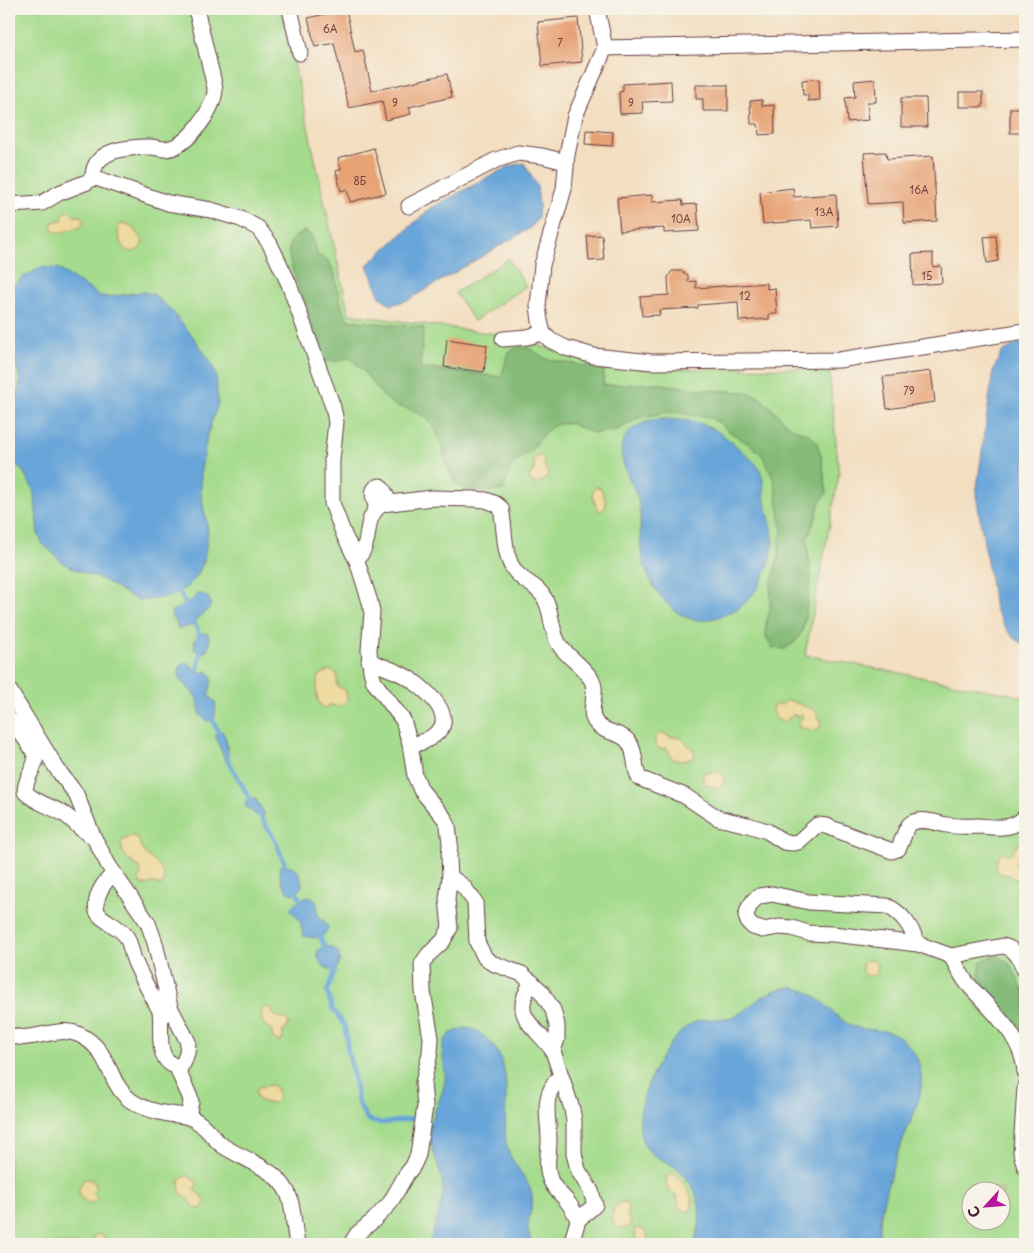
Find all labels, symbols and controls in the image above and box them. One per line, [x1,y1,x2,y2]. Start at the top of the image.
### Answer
house number: 6А [323,21,338,36]
house number: 7 [557,35,563,50]
house number: 9 [392,95,398,110]
house number: 9 [628,95,634,110]
house number: 8Б [354,173,367,188]
house number: 16А [909,182,929,197]
house number: 13А [815,204,834,219]
house number: 10А [671,211,691,226]
house number: 15 [922,268,932,283]
house number: 12 [739,288,751,303]
house number: 79 [903,383,915,398]
north arrow [962,1180,1012,1230]
text: С [962,1203,986,1221]

